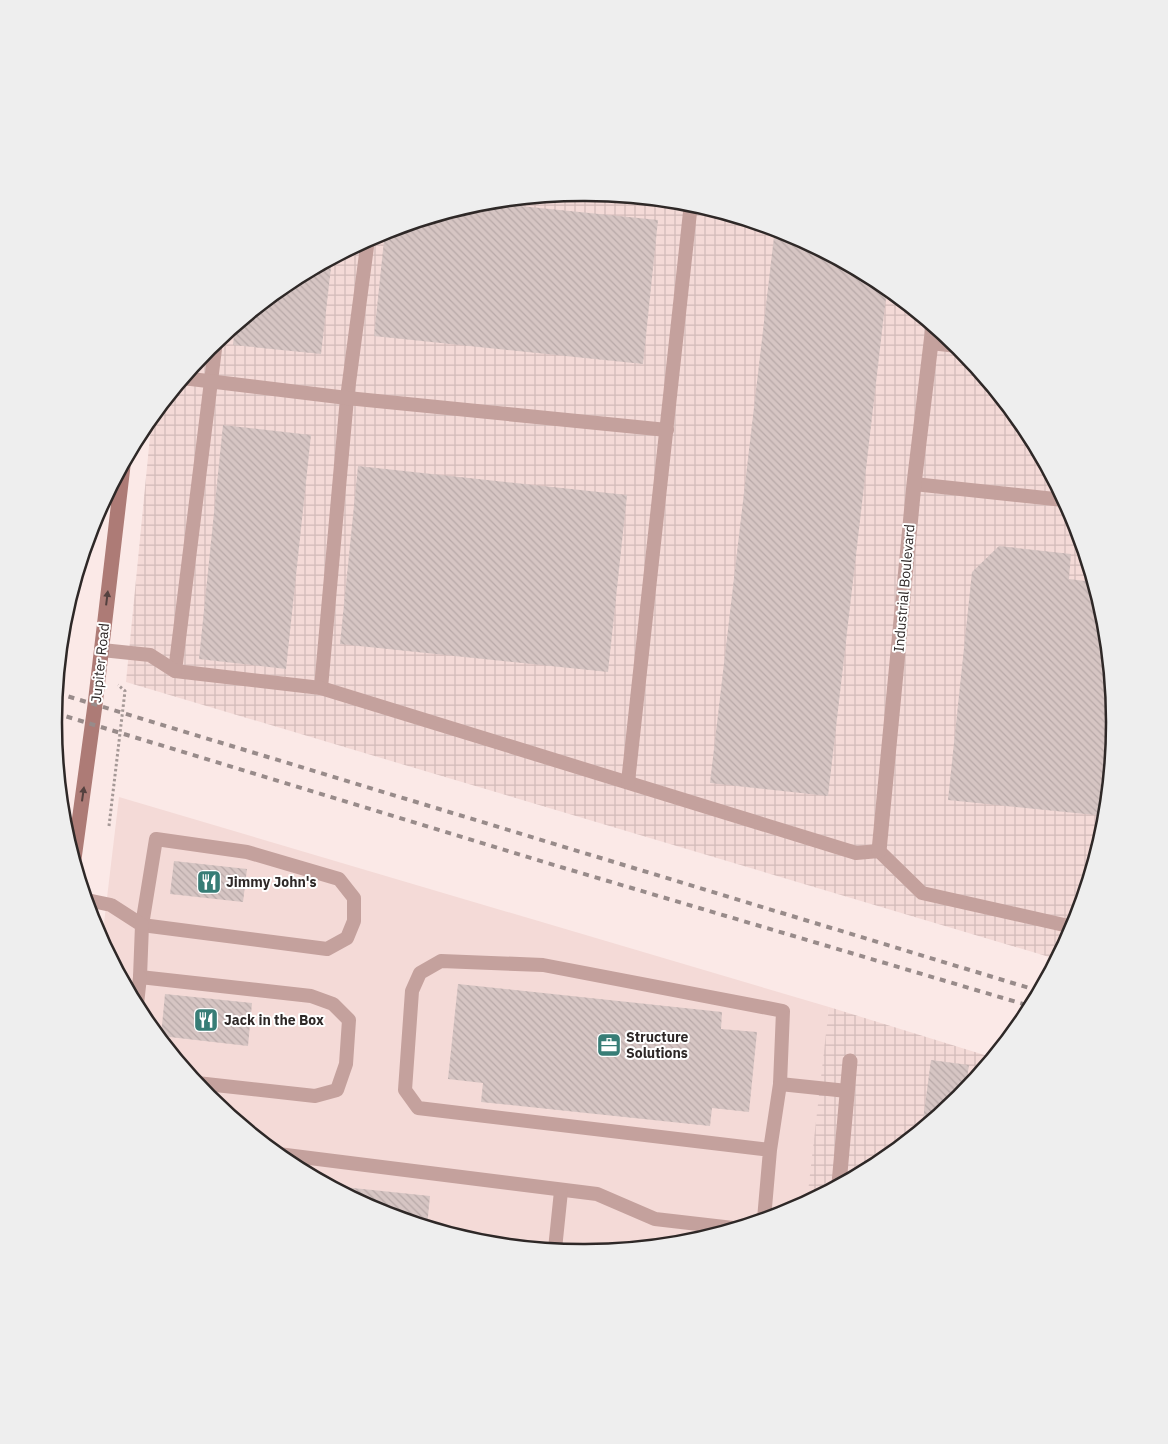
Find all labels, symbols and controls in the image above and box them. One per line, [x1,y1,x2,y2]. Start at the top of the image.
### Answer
street label: Industrial Boulevard [889,523,919,653]
one-way arrow [103,590,111,606]
street label: Jupiter Road [87,622,113,704]
one-way arrow [80,786,88,802]
restaurant icon: Jimmy John's [196,869,222,895]
place label: Jimmy John's [226,873,317,891]
restaurant icon: Jack in the Box [193,1007,219,1033]
place label: Jack in the Box [224,1011,324,1029]
place label: Structure Solutions [626,1028,689,1062]
office icon: Structure Solutions [596,1032,622,1058]

